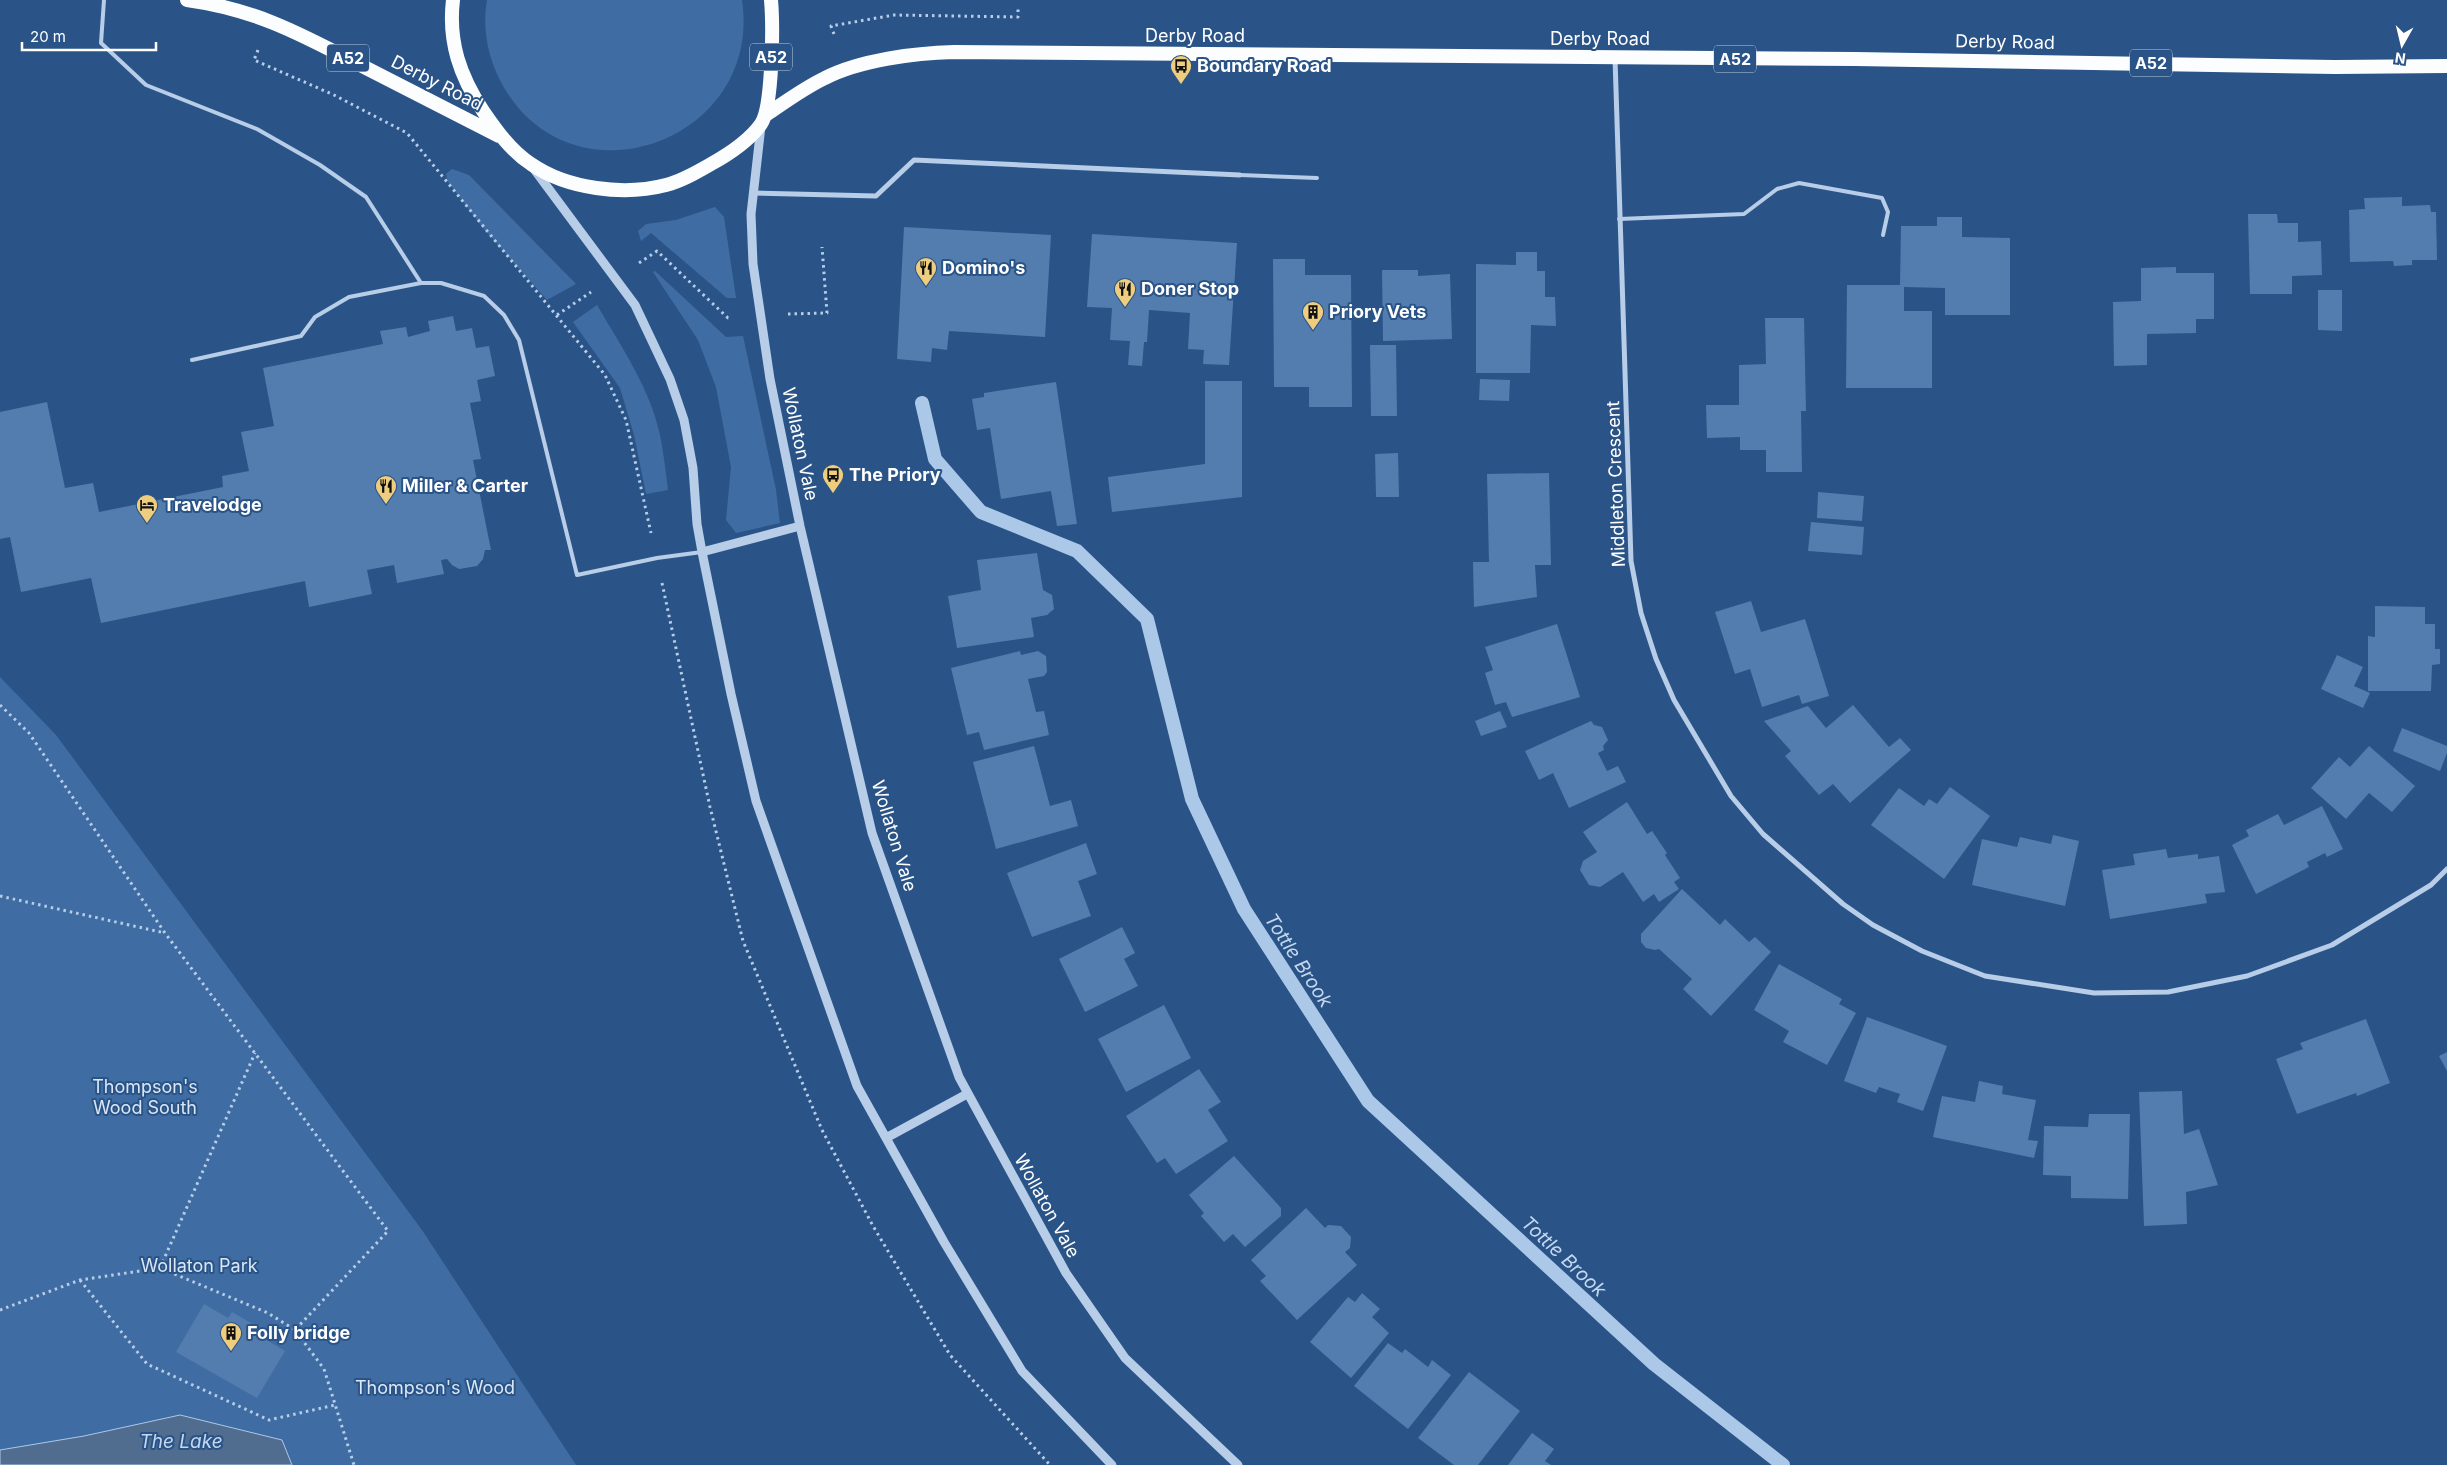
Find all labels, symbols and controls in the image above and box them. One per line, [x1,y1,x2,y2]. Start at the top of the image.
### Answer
scale bar [22,20,156,52]
north arrow [2377,20,2427,70]
street label: Derby Road [1145,25,1245,46]
text: 20 m [30,27,66,46]
street label: Derby Road [1550,28,1650,49]
street label: Derby Road [1955,30,2055,53]
road number: A52 [327,44,369,72]
road number: A52 [750,44,792,70]
road number: A52 [1714,46,1756,72]
road number: A52 [2130,49,2172,76]
text: N [2394,49,2407,68]
street label: Derby Road [388,51,486,115]
bus stop icon: Boundary Road [1169,54,1193,85]
place label: Boundary Road [1197,55,1331,76]
restaurant icon: Domino's [914,256,938,287]
place label: Domino's [942,257,1025,278]
restaurant icon: Doner Stop [1113,277,1137,308]
place label: Doner Stop [1141,278,1239,299]
building icon: Priory Vets [1301,300,1325,331]
place label: Priory Vets [1329,301,1426,322]
street label: Wollaton Vale [778,385,823,502]
street label: Middleton Crescent [1602,400,1629,568]
bus stop icon: The Priory [821,463,845,494]
place label: The Priory [849,464,941,485]
restaurant icon: Miller & Carter [374,474,398,505]
place label: Miller & Carter [402,475,528,496]
hotel icon: Travelodge [135,493,159,524]
place label: Travelodge [163,494,262,515]
street label: Wollaton Vale [868,778,921,894]
water label: Tottle Brook [1260,909,1338,1012]
park label: Thompson's Wood South [92,1076,198,1118]
street label: Wollaton Vale [1010,1150,1085,1261]
water label: Tottle Brook [1516,1211,1611,1302]
park label: Wollaton Park [140,1255,258,1276]
building icon: Folly bridge [219,1321,243,1352]
place label: Folly bridge [247,1322,351,1343]
park label: Thompson's Wood [355,1377,515,1398]
water label: The Lake [139,1430,223,1453]

